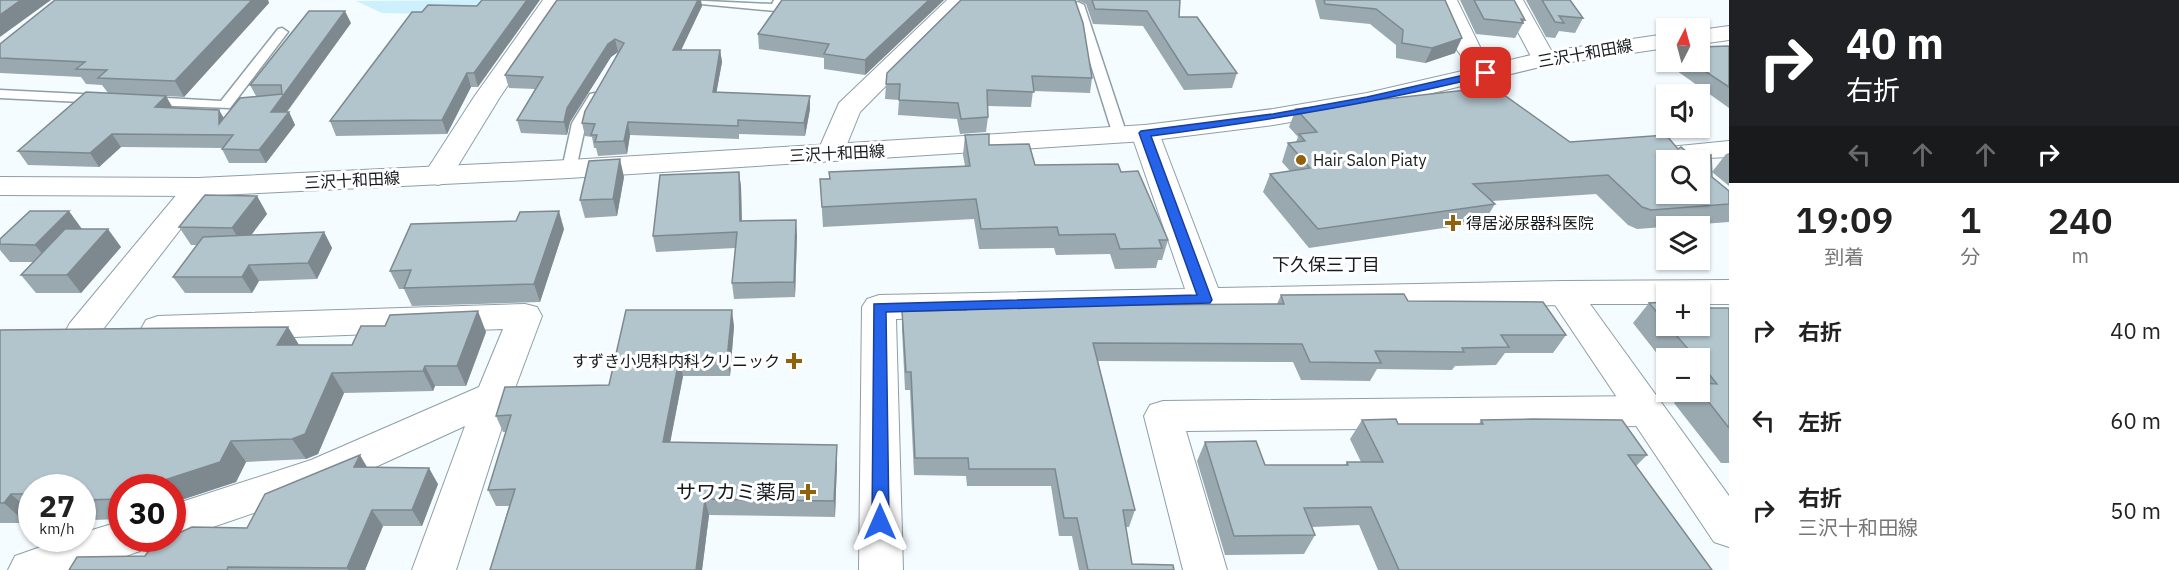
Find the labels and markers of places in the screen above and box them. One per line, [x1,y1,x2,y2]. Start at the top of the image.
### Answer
pin [1460,47,1511,98]
place label: Hair Salon Piaty [1313,150,1426,170]
marker: Hair Salon Piaty [1294,153,1308,167]
place label: 得居泌尿器科医院 [1466,213,1594,233]
marker: 得居泌尿器科医院 [1444,214,1462,232]
place label: すずき小児科内科クリニック [572,351,780,371]
marker: すずき小児科内科クリニック [785,352,803,370]
place label: サワカミ薬局 [676,478,796,505]
marker: サワカミ薬局 [801,485,815,499]

